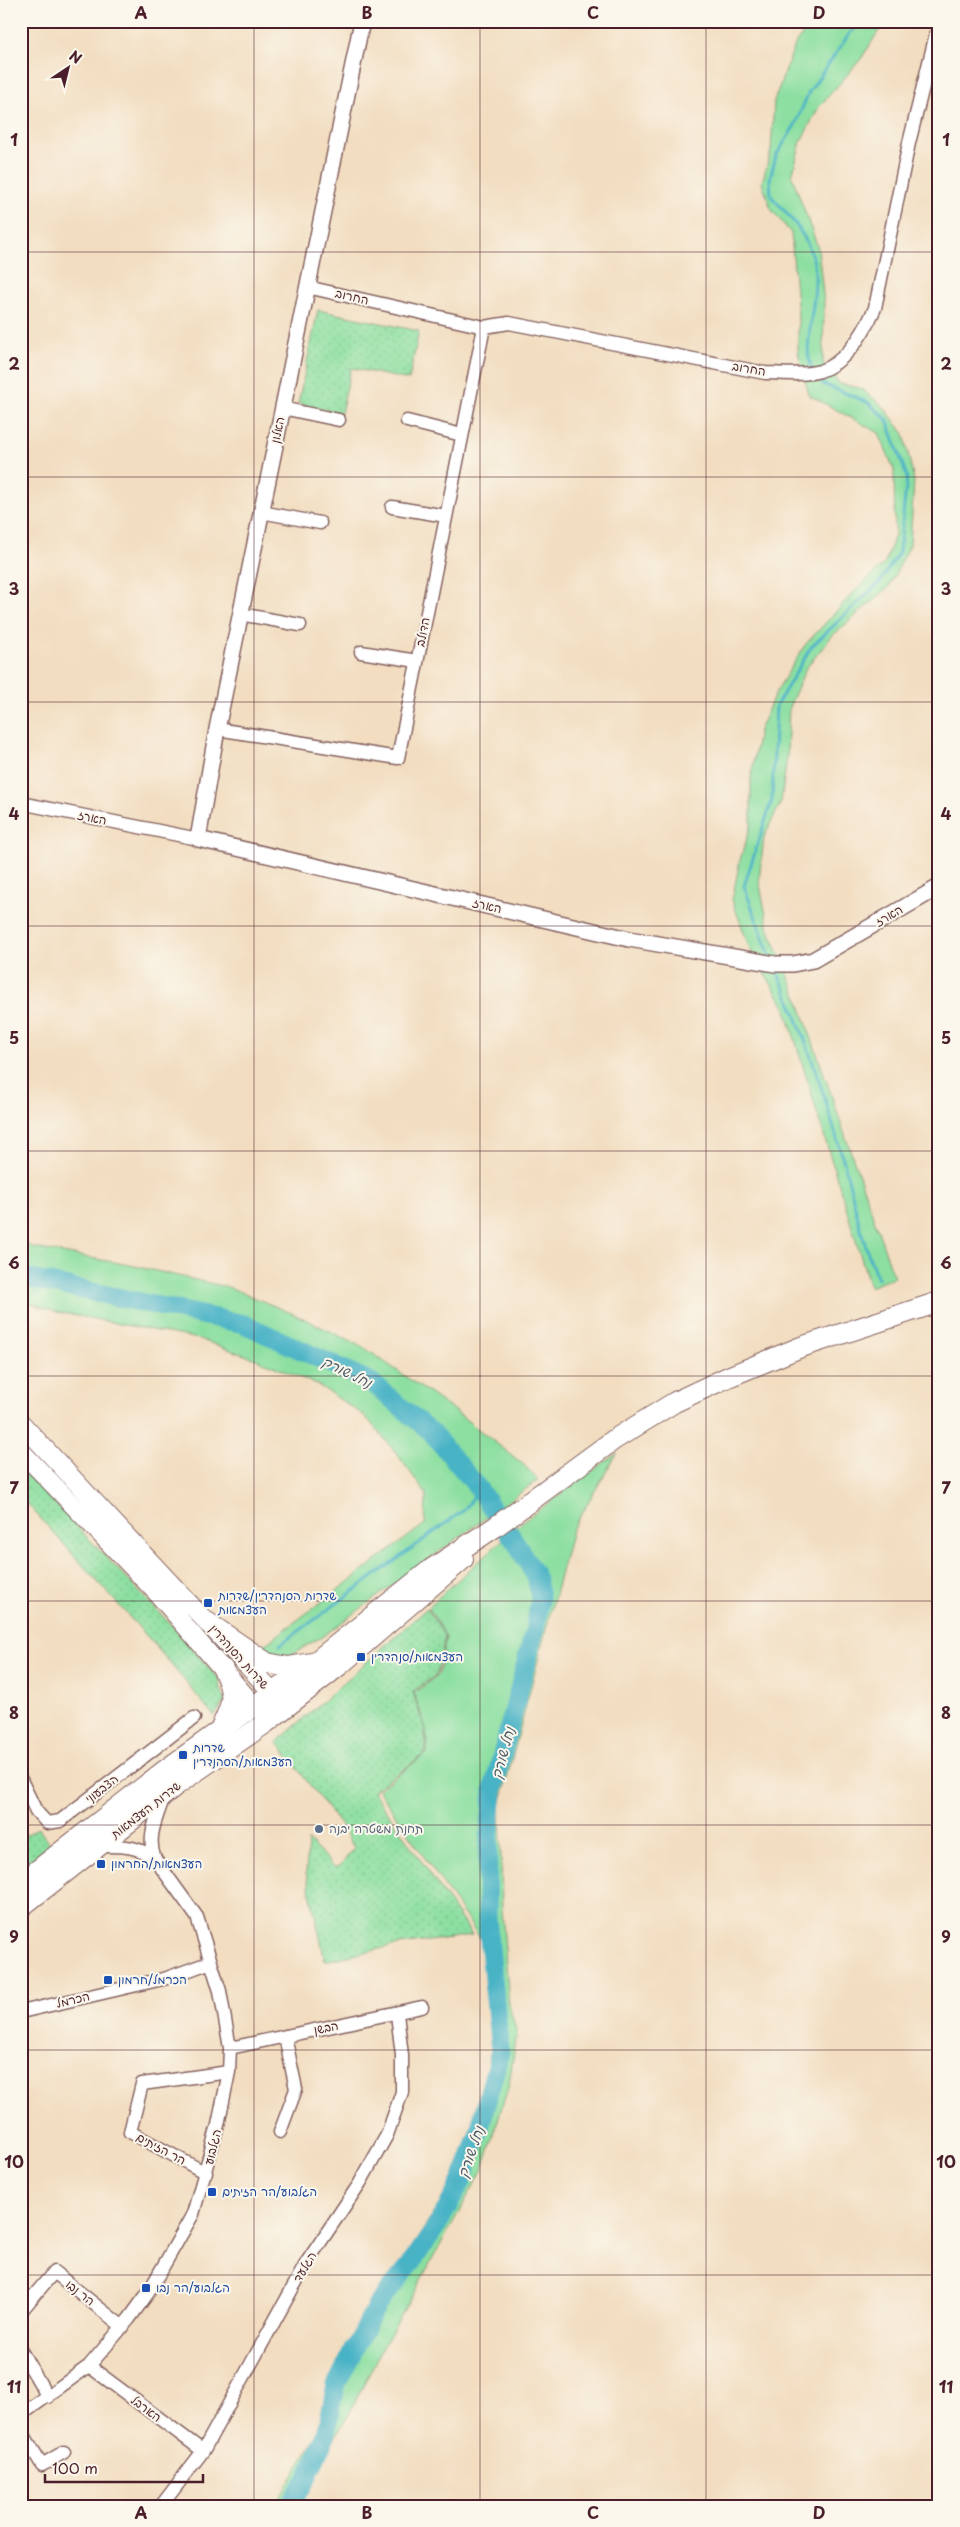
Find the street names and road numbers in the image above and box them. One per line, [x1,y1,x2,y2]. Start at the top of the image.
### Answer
street label: החרוב [334,283,371,309]
street label: החרוב [731,356,767,380]
street label: האלון [265,415,289,445]
street label: הדולב [410,616,434,648]
street label: הארז [76,805,109,829]
street label: הארז [471,893,504,917]
street label: הארז [871,900,906,930]
street label: שדרות הסנהדרין [206,1620,274,1693]
street label: הצבעוני [81,1769,122,1807]
street label: שדרות העצמאות [106,1776,185,1843]
street label: הכרמל [54,1986,91,2012]
street label: הבשן [312,2016,340,2038]
street label: הגלבוע [199,2127,225,2166]
street label: הר הזיתים [133,2128,190,2169]
street label: הגלעד [288,2248,320,2285]
street label: הר נבו [62,2275,99,2309]
street label: הארבל [127,2391,166,2426]

